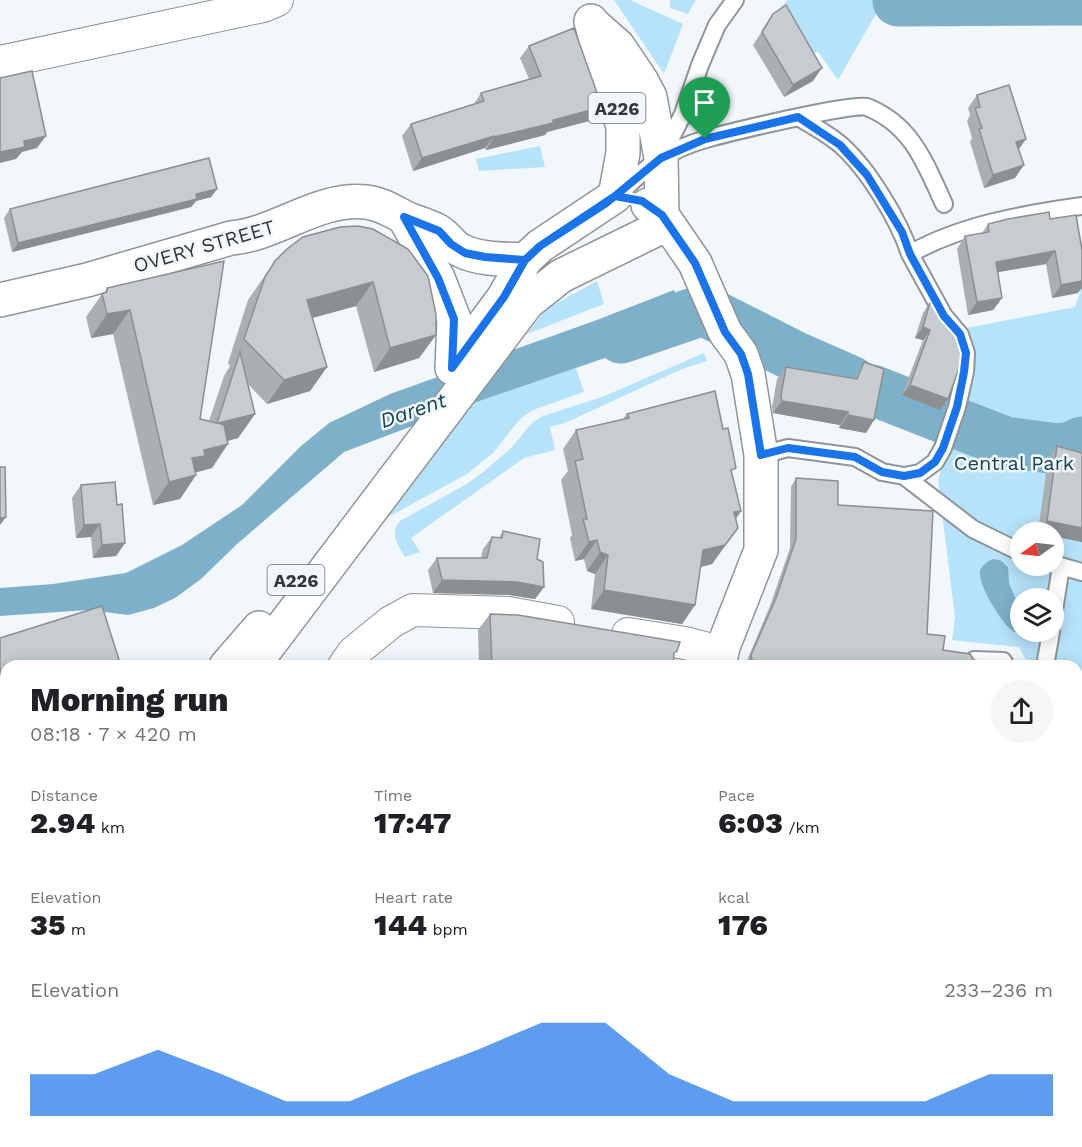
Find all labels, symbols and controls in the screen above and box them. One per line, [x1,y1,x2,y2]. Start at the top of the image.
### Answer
pin [679,77,730,139]
icon: arrive [688,86,721,119]
road number: A226 [588,93,646,123]
street label: OVERY STREET [131,214,277,278]
water label: Darent [377,387,450,433]
park label: Central Park [954,451,1074,475]
north arrow [1010,522,1064,576]
map controls [1010,522,1064,642]
road number: A226 [268,565,324,595]
button: layers [1010,588,1064,642]
text: Morning run [30,680,229,719]
button: share [990,680,1053,743]
text: 08:18 · 7 × 420 m [30,722,197,746]
text: Distance [30,786,98,805]
text: Time [374,786,412,805]
text: Pace [718,786,755,805]
text: 2.94 [30,805,95,840]
text: 17:47 [374,805,452,840]
text: 6:03 [718,805,783,840]
text: km [95,818,125,837]
text: /km [783,818,820,837]
text: Elevation [30,888,101,907]
text: Heart rate [374,888,453,907]
text: kcal [718,888,750,907]
text: 35 [30,907,65,942]
text: 144 [374,907,427,942]
text: 176 [718,907,768,942]
text: m [65,920,86,939]
text: bpm [427,920,468,939]
text: Elevation [30,978,119,1002]
text: 233–236 m [944,978,1053,1002]

